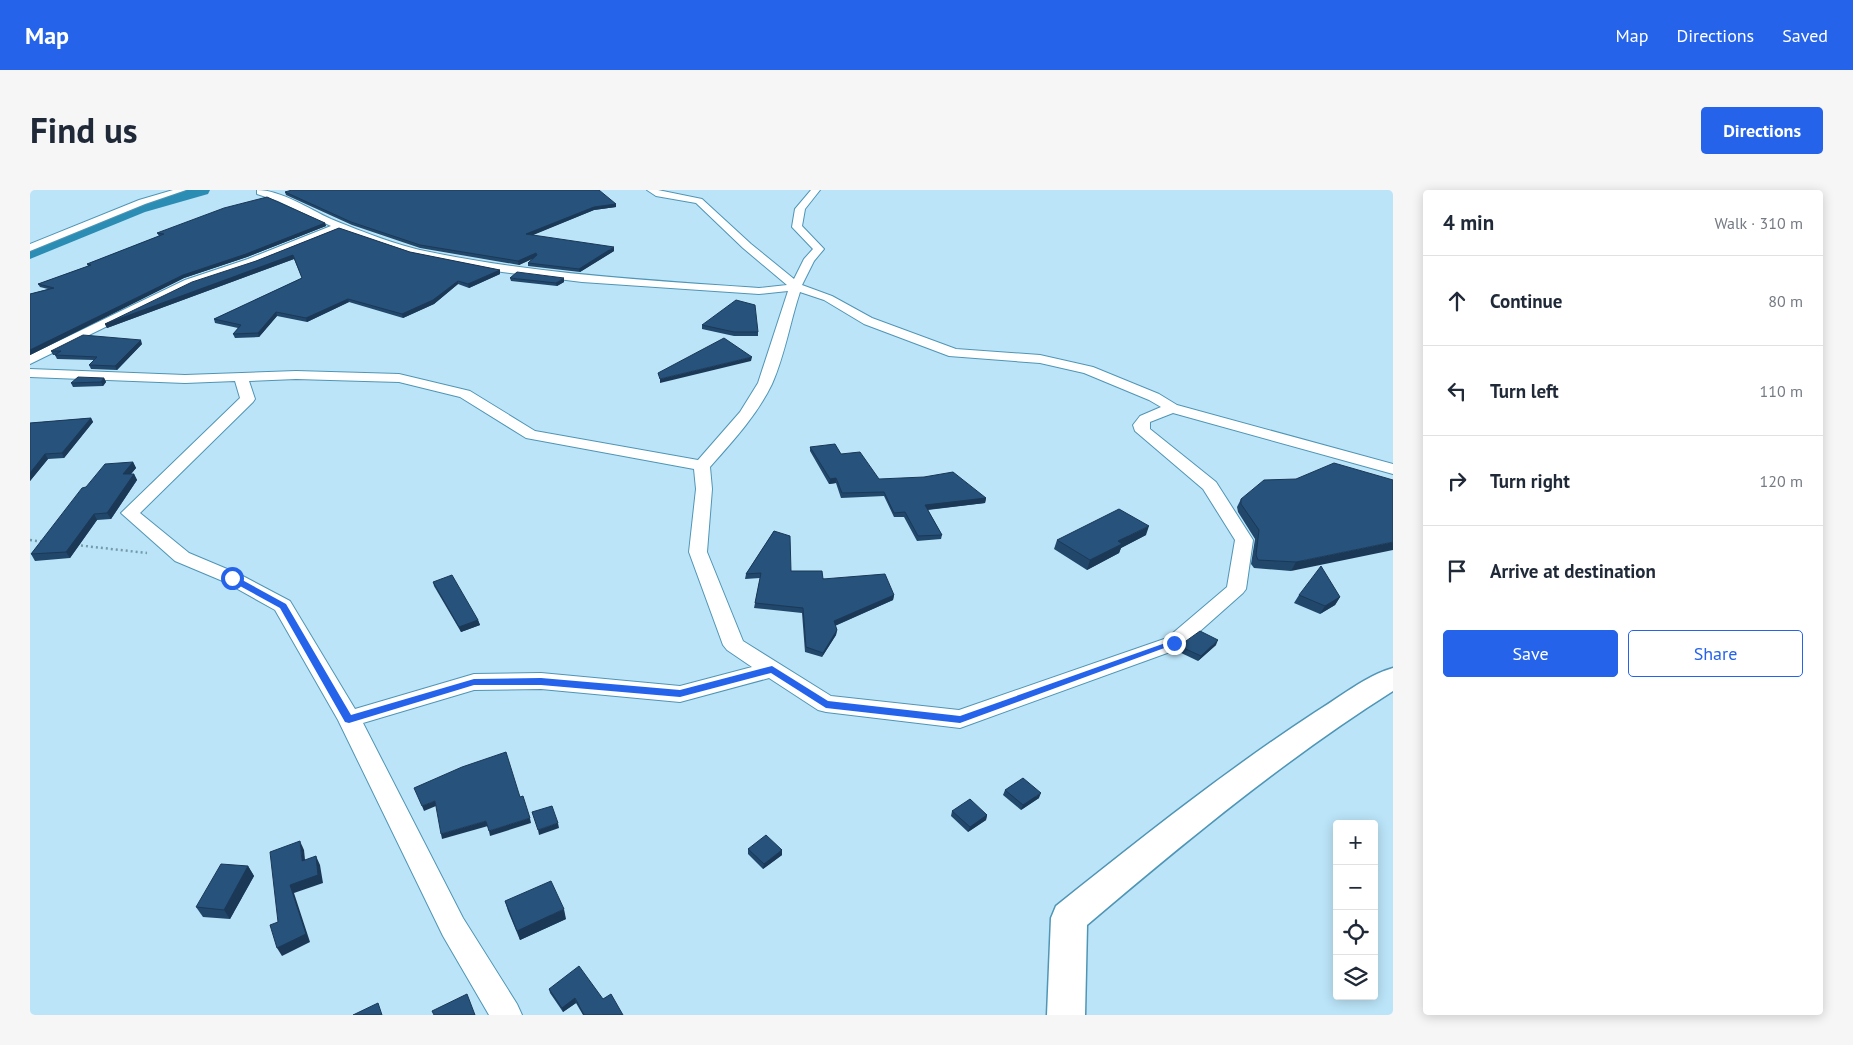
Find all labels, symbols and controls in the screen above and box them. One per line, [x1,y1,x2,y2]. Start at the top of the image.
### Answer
text: Map [25,20,69,51]
text: Map [1616,24,1648,47]
text: Directions [1676,24,1754,47]
text: Saved [1782,24,1828,47]
text: Find us [30,107,138,153]
button: Directions [1701,107,1823,154]
text: 4 min [1443,209,1494,236]
text: Walk · 310 m [1714,213,1803,233]
icon: ahead [1443,287,1471,315]
text: Continue [1490,289,1562,313]
text: 80 m [1768,291,1803,311]
icon: left [1443,377,1471,405]
text: Turn left [1490,379,1559,403]
text: 110 m [1760,381,1803,401]
icon: right [1443,467,1471,495]
text: Turn right [1490,469,1570,493]
text: 120 m [1760,471,1803,491]
icon: arrive [1443,557,1471,585]
text: Arrive at destination [1490,559,1656,583]
route start [221,567,244,590]
button: Save [1443,630,1618,677]
button: Share [1628,630,1803,677]
route end [1163,632,1186,655]
map controls [1333,820,1378,1000]
button: + [1333,820,1378,865]
button: − [1333,865,1378,910]
button: locate [1333,910,1378,955]
button: layers [1333,955,1378,1000]

